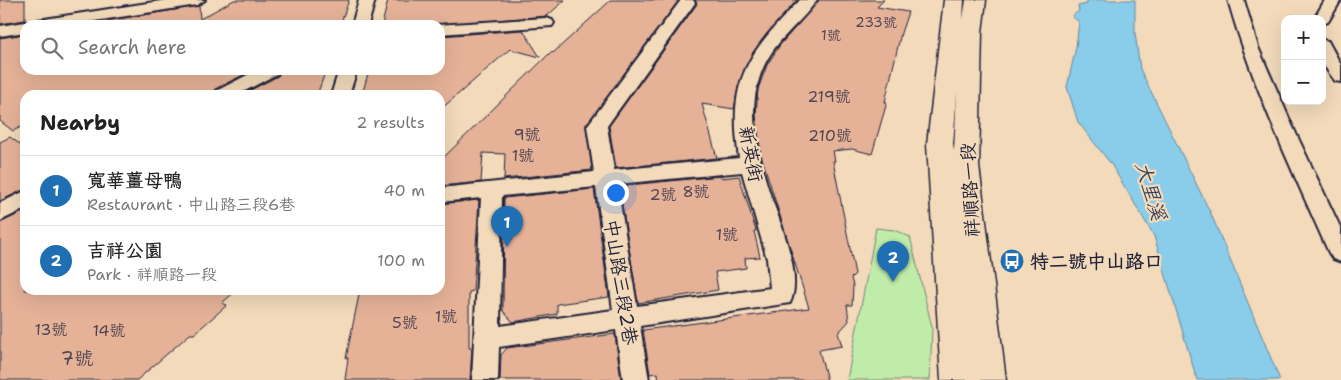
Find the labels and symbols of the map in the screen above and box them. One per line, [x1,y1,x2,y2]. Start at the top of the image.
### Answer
house number: 233號 [855,13,897,31]
house number: 1號 [821,26,841,44]
house number: 219號 [807,86,851,107]
house number: 9號 [513,124,541,145]
street label: 新英街 [733,124,769,184]
house number: 210號 [808,125,852,146]
street label: 祥順路一段 [955,142,985,238]
house number: 1號 [512,145,534,166]
water label: 大里溪 [1130,159,1172,224]
your location [603,180,629,206]
house number: 8號 [682,181,710,202]
house number: 2號 [649,184,677,205]
pin: 1 [491,206,523,247]
street label: 中山路三段2巷 [599,217,643,347]
house number: 1號 [716,224,738,245]
pin: 2 [877,241,909,282]
bus stop icon: 特二號中山路口 [999,248,1025,274]
place label: 特二號中山路口 [1030,249,1163,274]
house number: 1號 [435,306,457,327]
house number: 5號 [392,312,418,333]
house number: 13號 [34,319,68,340]
house number: 14號 [92,320,126,341]
house number: 7號 [61,346,93,371]

